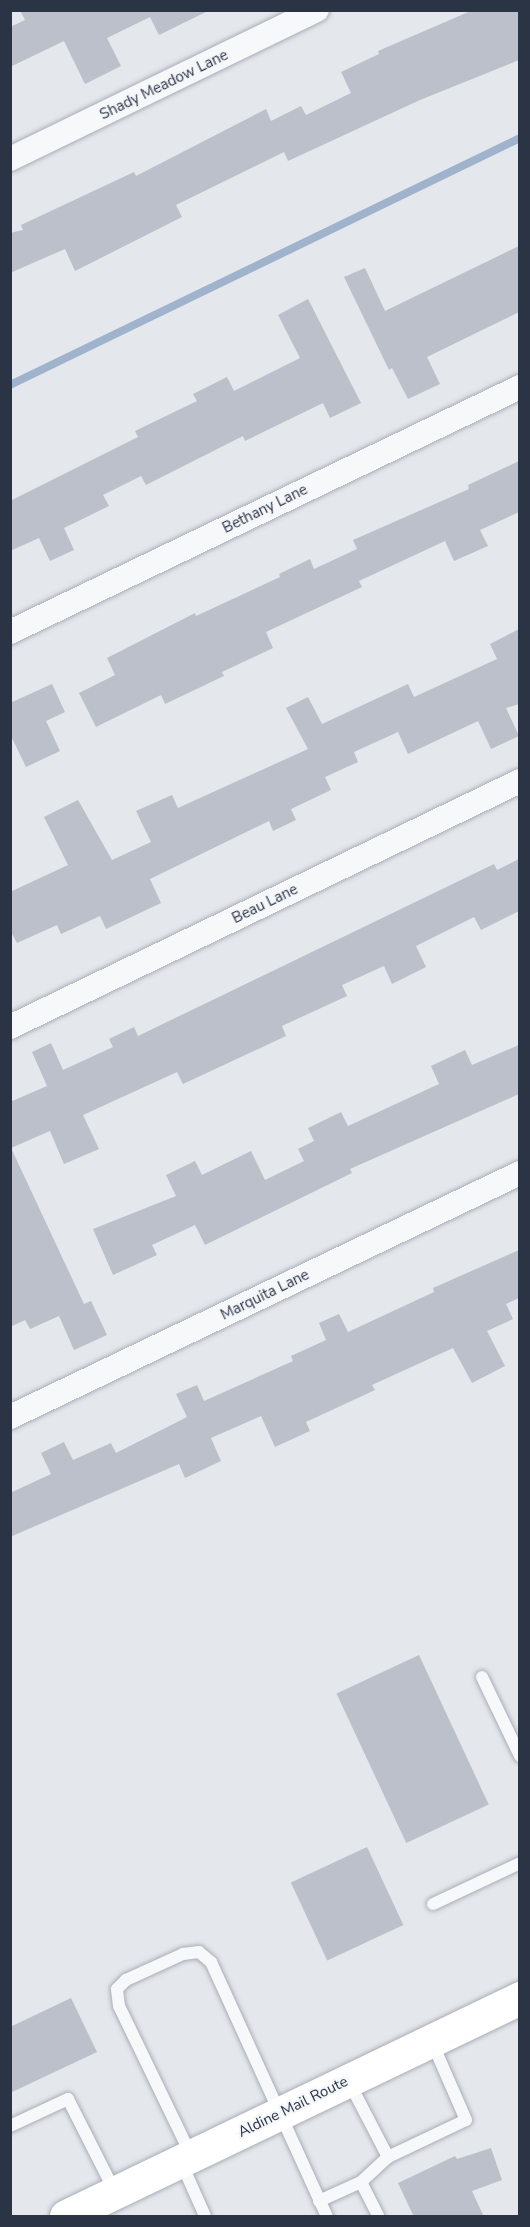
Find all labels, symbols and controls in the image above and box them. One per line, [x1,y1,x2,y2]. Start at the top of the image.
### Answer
street label: Shady Meadow Lane [97,46,231,124]
street label: Bethany Lane [220,481,310,537]
street label: Beau Lane [229,880,301,928]
street label: Marquita Lane [218,1266,312,1324]
street label: Aldine Mail Route [235,2073,351,2141]

